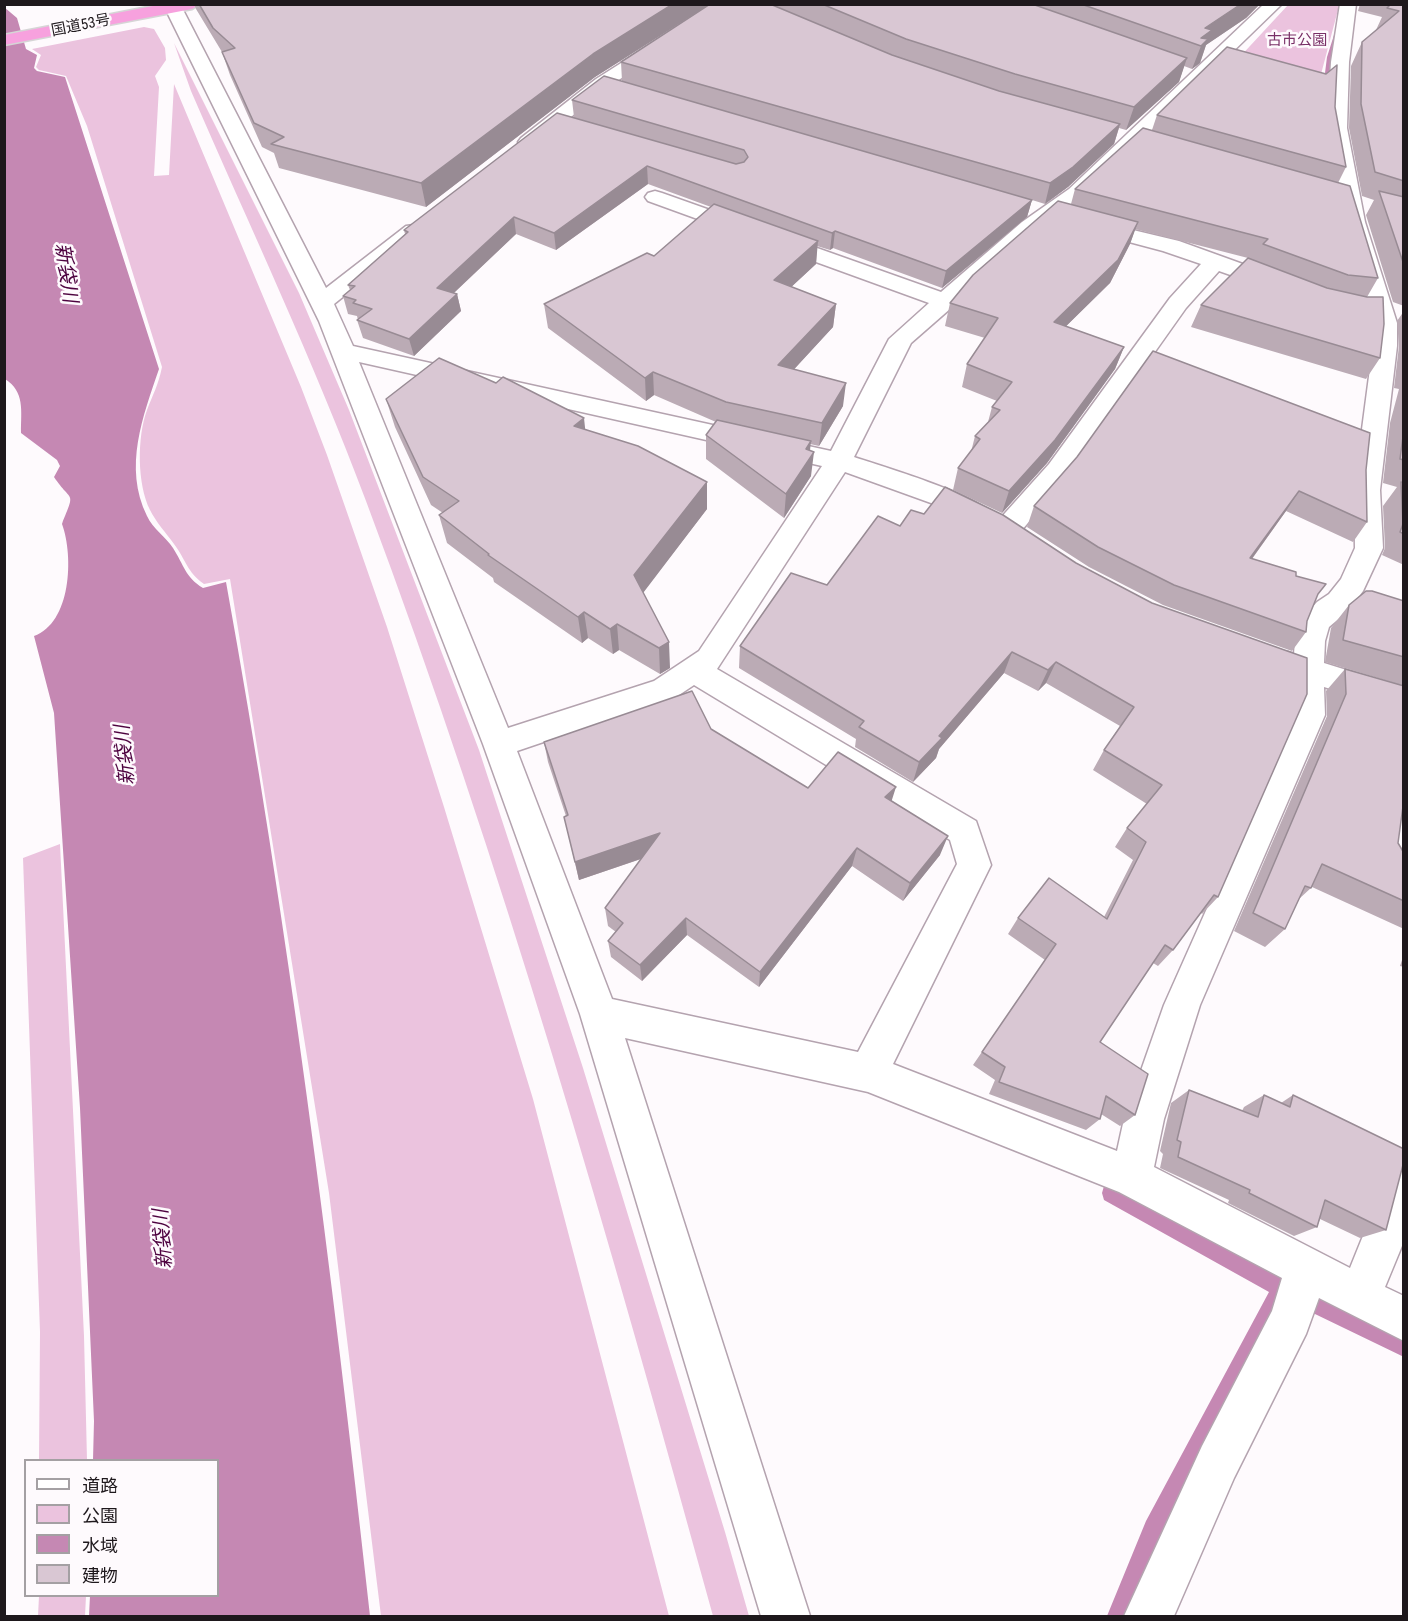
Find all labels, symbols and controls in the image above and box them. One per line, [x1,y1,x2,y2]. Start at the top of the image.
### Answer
street label: 国道53号 [50,11,112,41]
park label: 古市公園 [1267,32,1327,50]
water label: 新袋川 [49,242,81,304]
water label: 新袋川 [111,724,141,786]
water label: 新袋川 [150,1208,178,1270]
legend [24,1459,219,1597]
text: 道路 [82,1475,118,1496]
text: 公園 [82,1505,118,1526]
text: 水域 [82,1535,118,1556]
text: 建物 [82,1565,118,1586]

